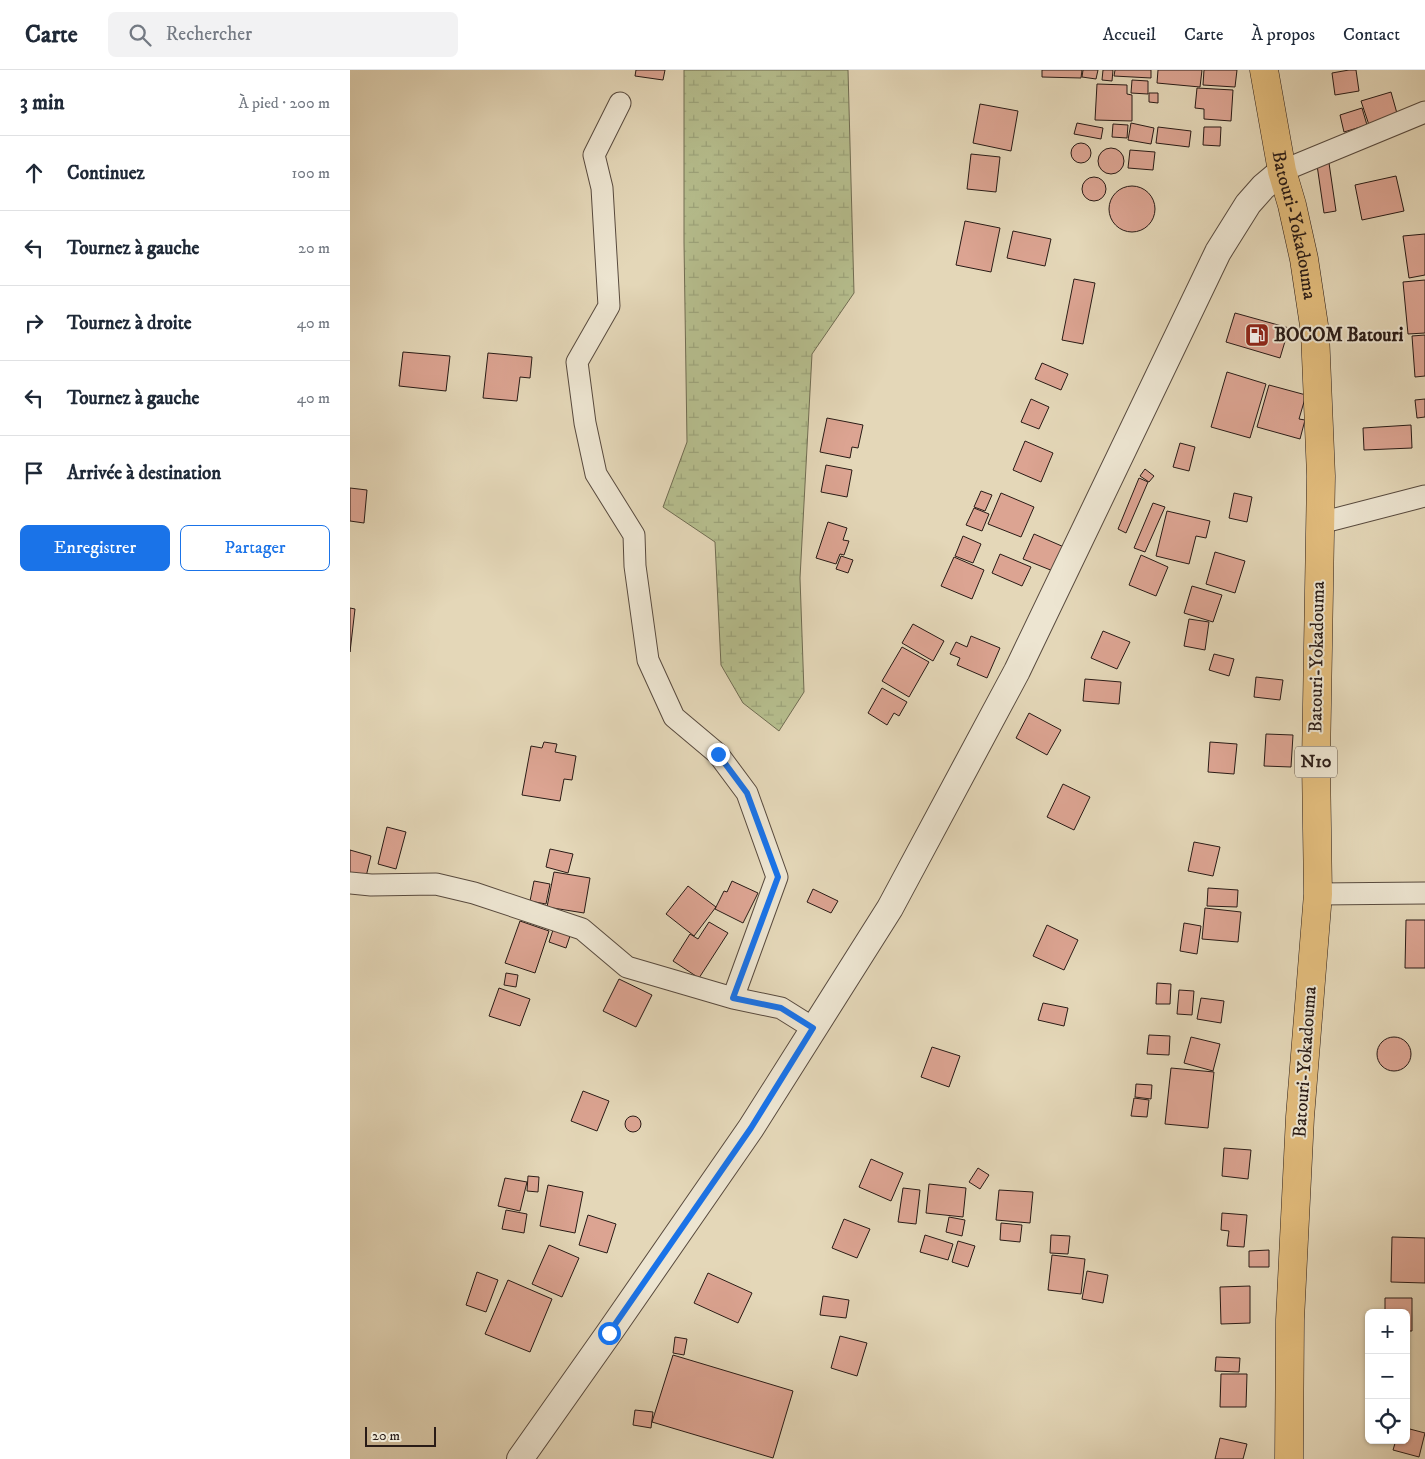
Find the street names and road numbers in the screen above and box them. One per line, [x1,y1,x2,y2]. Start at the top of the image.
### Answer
street label: Batouri-Yokadouma [1267,149,1321,301]
street label: Batouri-Yokadouma [1304,581,1330,733]
road number: N10 [1295,746,1337,778]
street label: Batouri-Yokadouma [1288,985,1322,1139]

